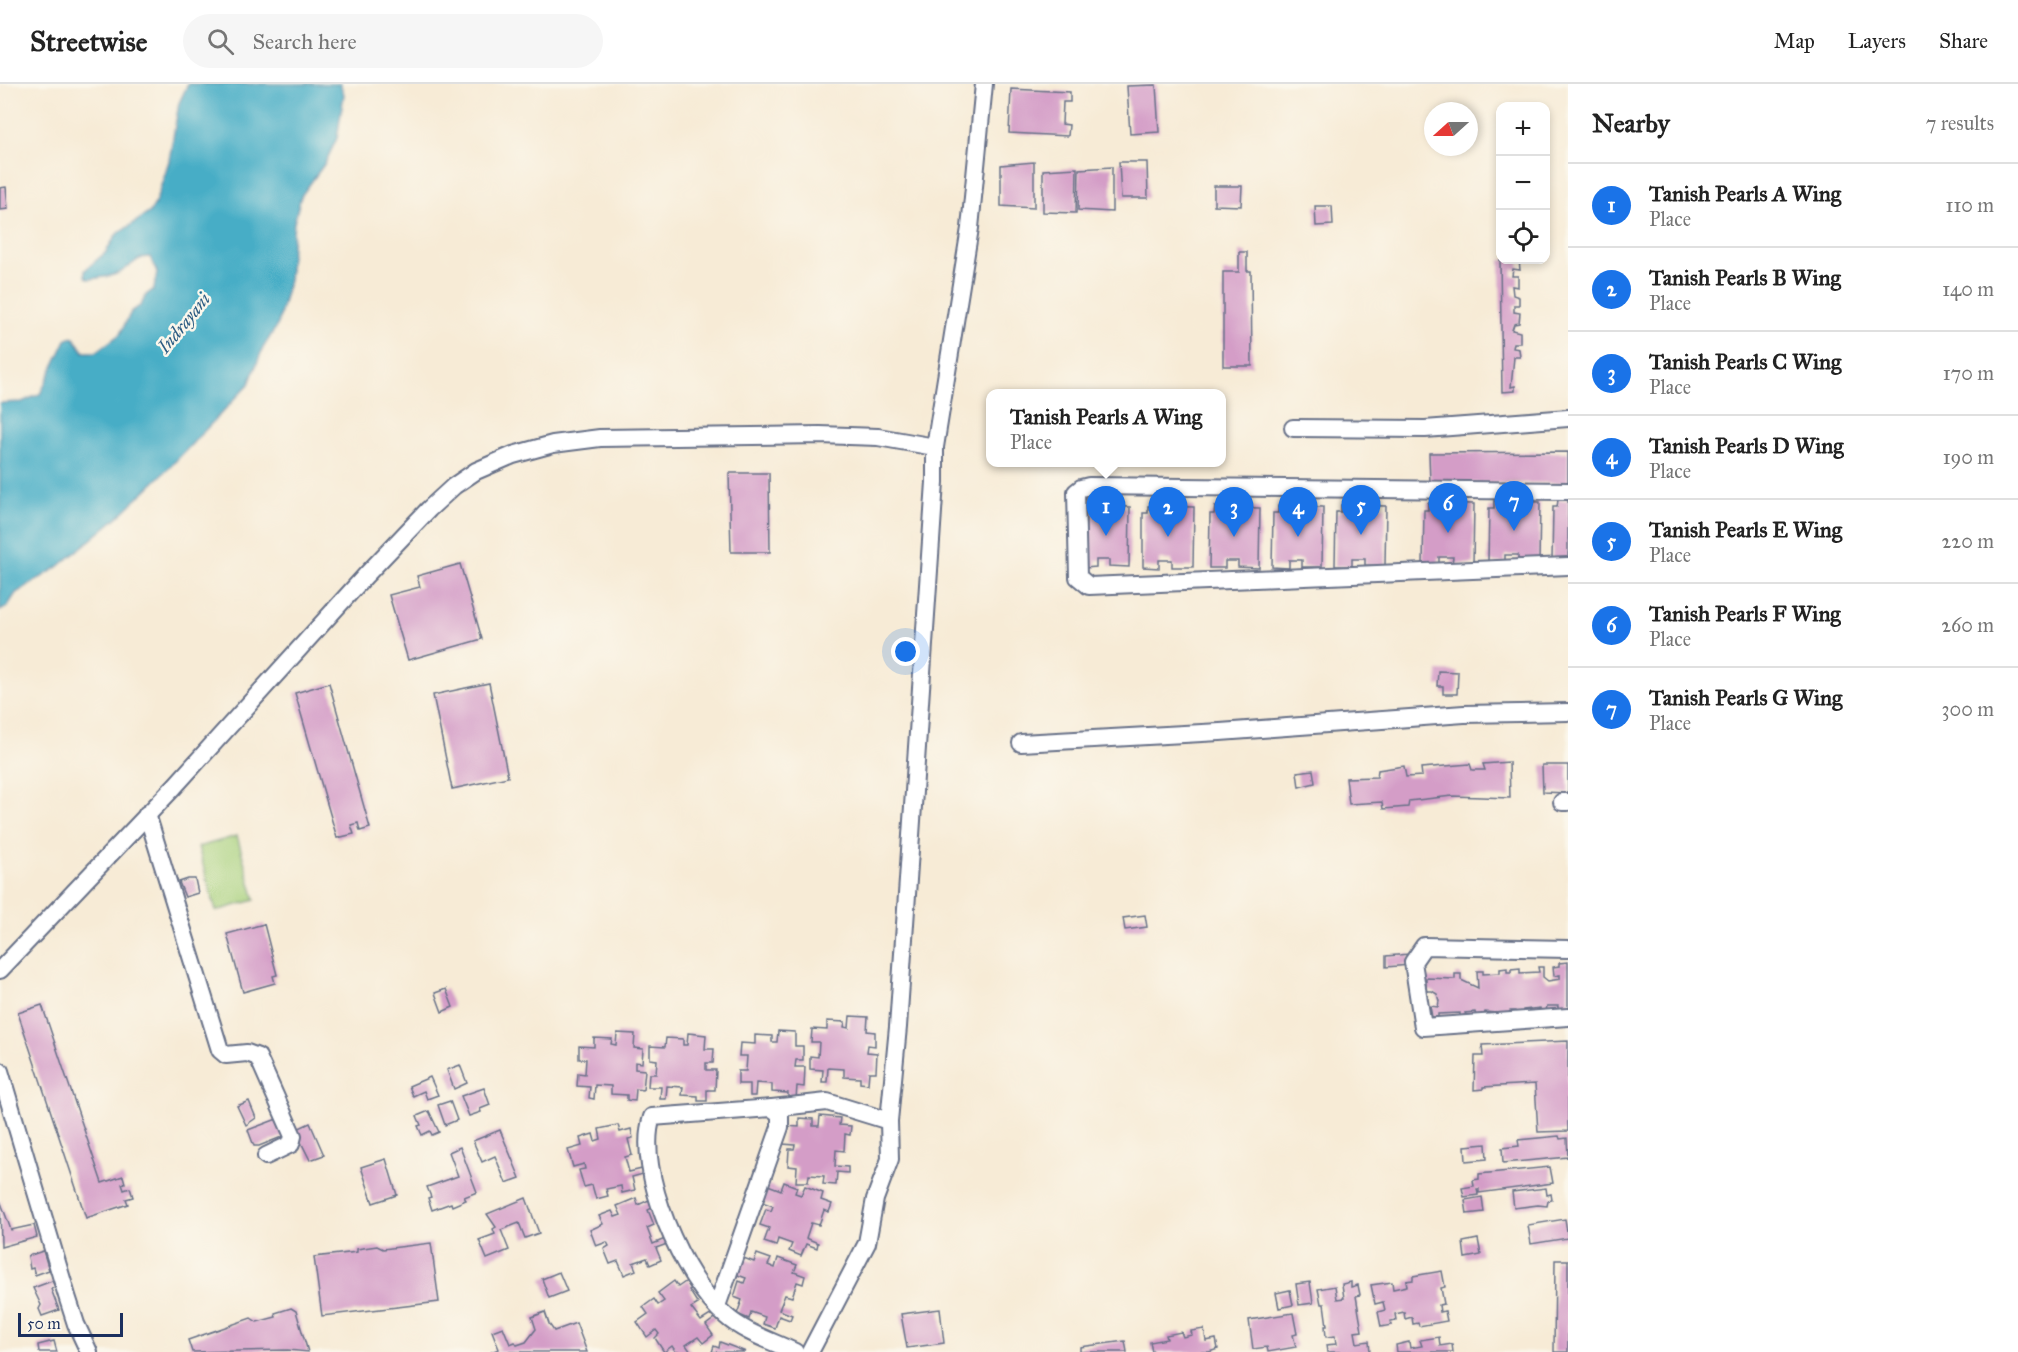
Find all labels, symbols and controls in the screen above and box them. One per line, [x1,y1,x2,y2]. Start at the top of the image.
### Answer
search box [183,14,603,68]
text: Streetwise [30,24,147,59]
icon: search [204,25,237,58]
text: Search here [252,28,357,55]
text: Map [1774,28,1815,54]
text: Layers [1848,28,1906,54]
text: Share [1939,28,1988,54]
north arrow [1424,102,1478,156]
map controls [1496,102,1550,264]
button: + [1496,102,1550,156]
text: Nearby [1592,107,1670,139]
text: 7 results [1926,111,1994,135]
button: − [1496,156,1550,210]
text: Tanish Pearls A Wing [1649,180,1841,207]
text: 1 [1608,193,1615,217]
text: 110 m [1946,193,1994,217]
text: Place [1649,207,1691,231]
button: locate [1496,210,1550,264]
text: Tanish Pearls B Wing [1649,264,1841,291]
text: 2 [1607,277,1616,301]
text: 140 m [1942,277,1994,301]
water label: Indrayani [152,288,215,358]
text: Place [1649,291,1691,315]
text: Tanish Pearls C Wing [1649,348,1841,375]
text: 3 [1608,361,1616,385]
text: 170 m [1943,361,1994,385]
text: Place [1649,375,1691,399]
popup [986,389,1226,467]
text: Tanish Pearls A Wing [1010,403,1202,430]
text: Place [1010,430,1052,454]
text: Tanish Pearls D Wing [1649,432,1844,459]
text: 4 [1606,445,1617,469]
text: 190 m [1943,445,1994,469]
text: Place [1649,459,1691,483]
pin: 7 [1494,482,1534,531]
pin: 6 [1428,484,1468,533]
pin: 1 [1086,486,1126,536]
pin: 5 [1342,486,1380,535]
pin: 2 [1148,488,1188,537]
pin: 3 [1214,488,1254,537]
pin: 4 [1278,488,1318,537]
text: Tanish Pearls E Wing [1649,516,1842,543]
text: 5 [1607,529,1616,553]
text: 220 m [1942,529,1994,553]
text: Place [1649,543,1691,567]
text: Tanish Pearls F Wing [1649,600,1841,627]
text: 6 [1606,613,1617,637]
text: 260 m [1941,613,1994,637]
text: Place [1649,627,1691,651]
your location [891,637,920,666]
text: Tanish Pearls G Wing [1649,684,1842,711]
text: 7 [1606,697,1617,721]
text: 300 m [1942,697,1994,721]
text: Place [1649,711,1691,735]
scale bar [18,1310,123,1338]
text: 50 m [27,1314,61,1333]

